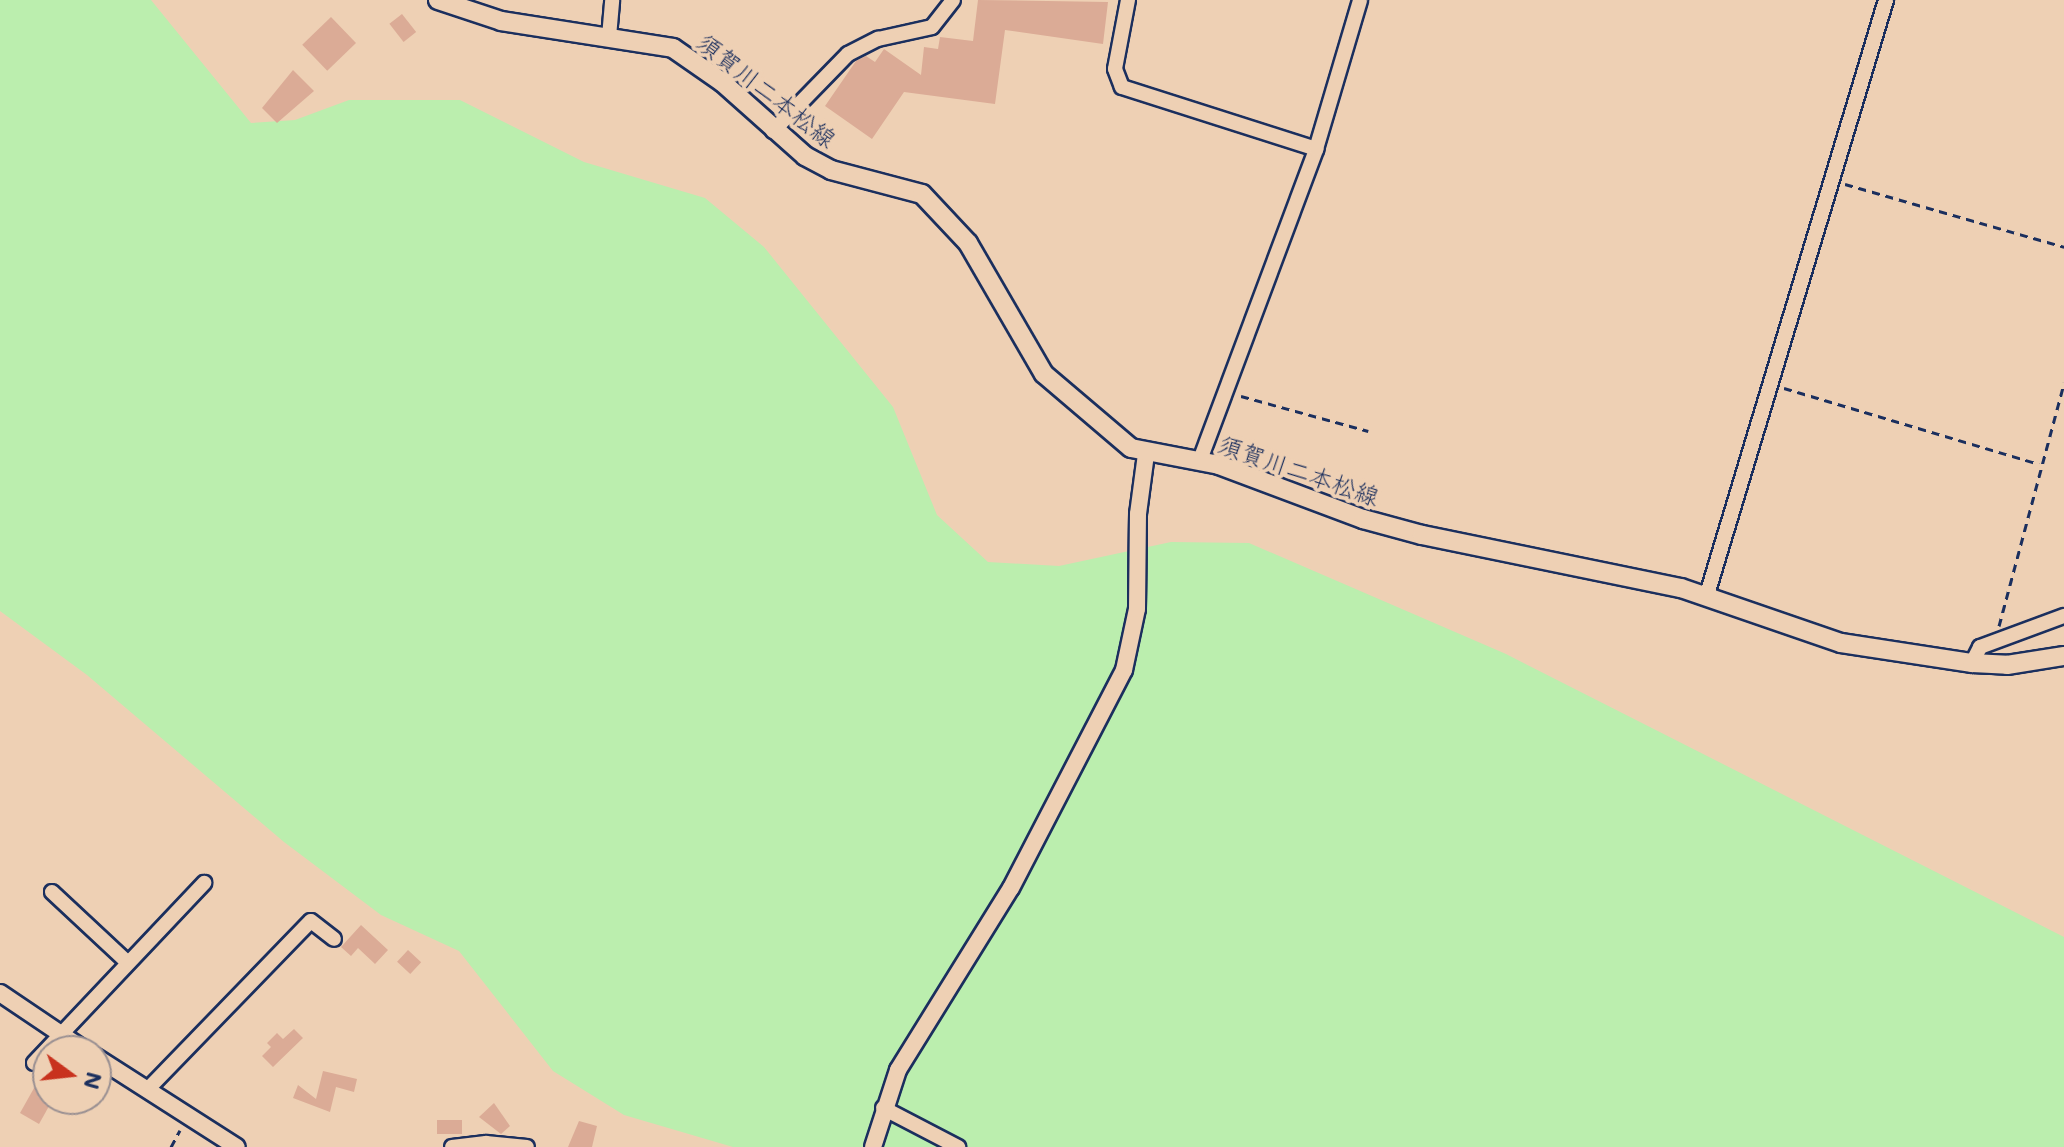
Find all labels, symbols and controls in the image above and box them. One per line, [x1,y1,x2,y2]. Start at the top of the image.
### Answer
street label: 須賀川二本松線 [692,27,842,153]
street label: 須賀川二本松線 [1215,429,1383,511]
north arrow [32,1035,112,1115]
text: N [78,1069,110,1093]

